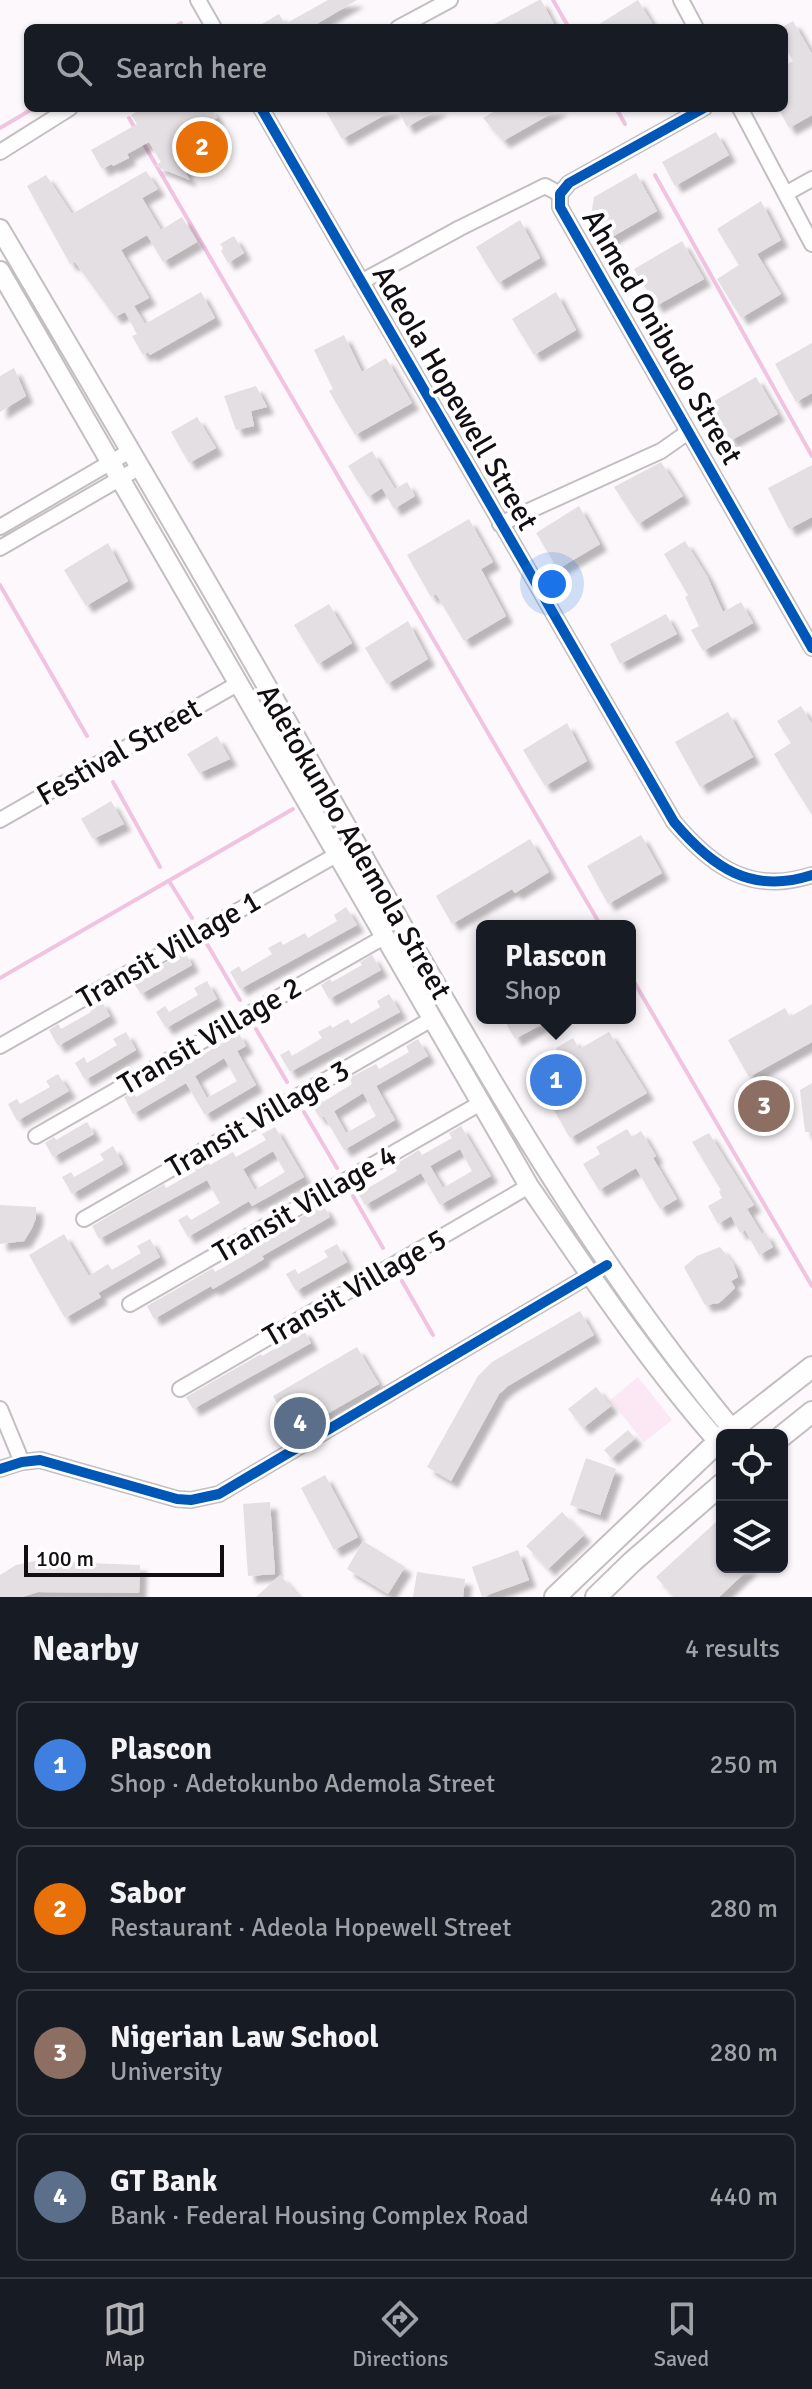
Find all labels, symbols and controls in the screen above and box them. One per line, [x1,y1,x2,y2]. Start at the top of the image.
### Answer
search box [24,24,788,112]
icon: search [52,46,96,90]
text: Search here [116,50,267,87]
pin: 2 [176,117,228,177]
street label: Ahmed Onibudo Street [574,203,750,471]
street label: Adeola Hopewell Street [364,259,546,537]
your location [532,564,572,604]
street label: Adetokunbo Ademola Street [249,678,459,1006]
street label: Festival Street [30,690,208,814]
street label: Transit Village 1 [71,883,267,1017]
popup [476,920,636,1024]
text: Plascon [505,938,607,975]
street label: Transit Village 2 [112,969,308,1103]
text: Shop [505,975,561,1007]
pin: 1 [530,1050,582,1110]
street label: Transit Village 3 [160,1052,356,1186]
pin: 3 [738,1076,790,1136]
street label: Transit Village 4 [207,1137,403,1271]
street label: Transit Village 5 [257,1221,453,1355]
pin: 4 [274,1393,326,1453]
map controls [716,1429,788,1573]
button: locate [716,1429,788,1501]
button: layers [716,1501,788,1573]
scale bar [24,1541,224,1577]
text: 100 m [36,1545,94,1572]
text: Nearby [32,1628,139,1670]
text: 4 results [685,1633,780,1665]
text: Plascon [110,1731,212,1768]
text: 1 [53,1749,67,1781]
text: 250 m [709,1749,778,1781]
text: Shop · Adetokunbo Ademola Street [110,1768,495,1800]
text: Sabor [110,1875,186,1912]
text: 2 [53,1893,67,1925]
text: 280 m [709,1893,778,1925]
text: Restaurant · Adeola Hopewell Street [110,1912,511,1944]
text: Nigerian Law School [110,2019,379,2056]
text: 3 [53,2037,67,2069]
text: 280 m [709,2037,778,2069]
text: University [110,2056,222,2088]
text: GT Bank [110,2163,217,2200]
text: 4 [53,2181,67,2213]
text: 440 m [709,2181,778,2213]
text: Bank · Federal Housing Complex Road [110,2200,529,2232]
tab: Map [103,2297,147,2372]
tab: Directions [352,2297,448,2372]
tab: Saved [654,2297,709,2372]

